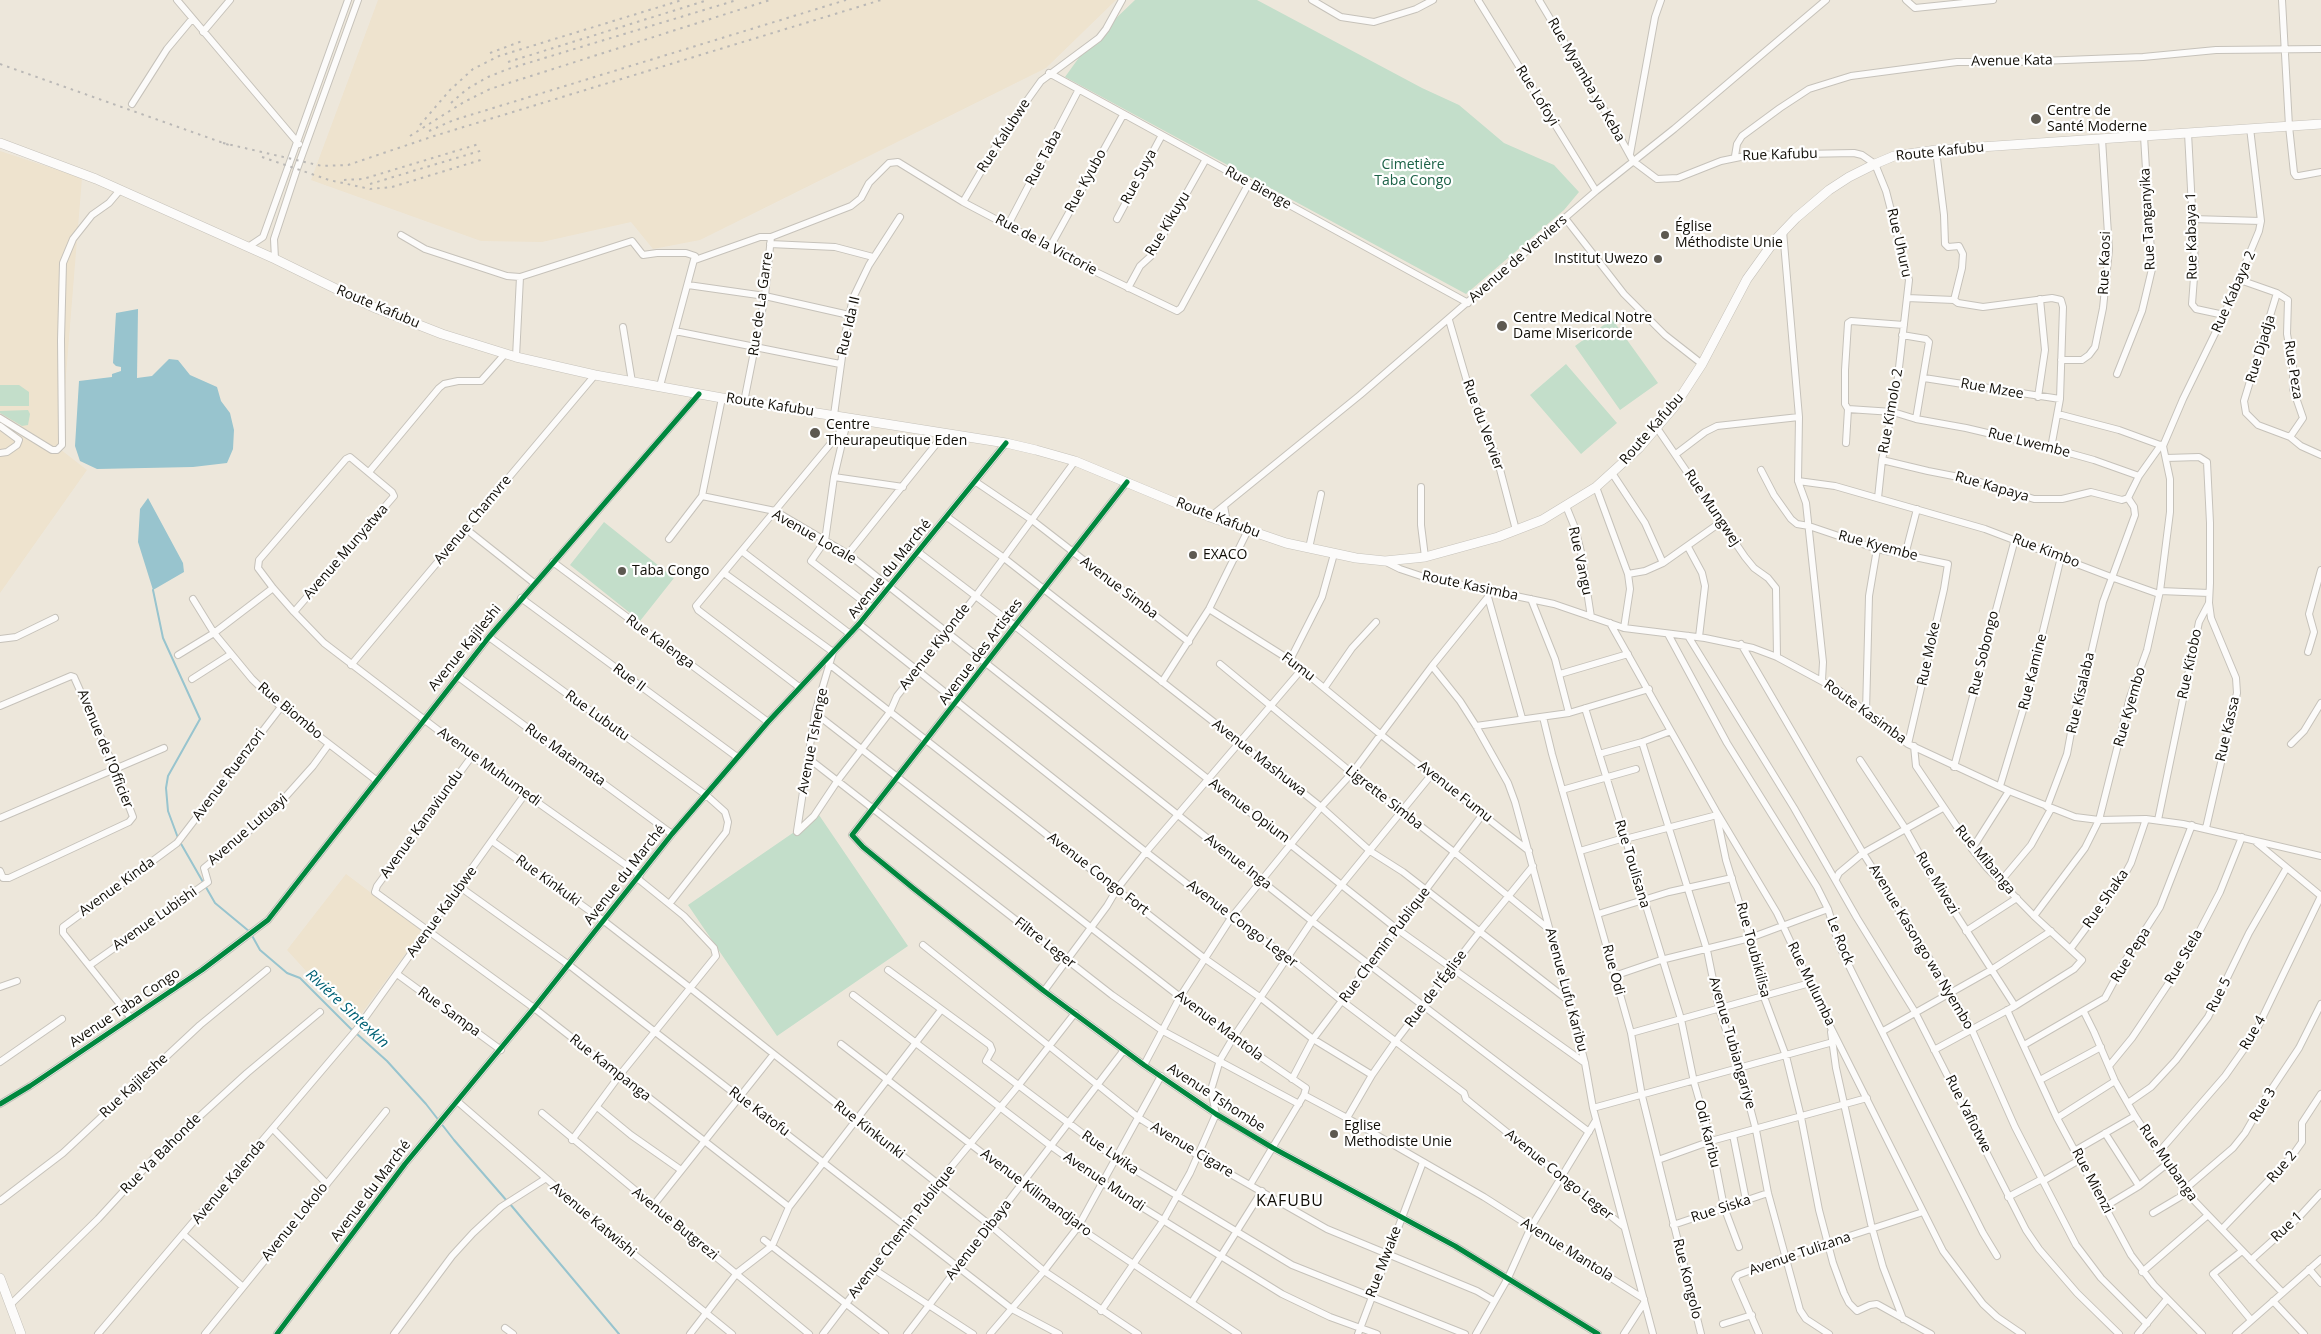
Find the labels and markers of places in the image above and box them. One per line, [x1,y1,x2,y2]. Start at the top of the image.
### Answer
place label: Centre de Santé Moderne [2047,103,2147,136]
marker: Centre de Santé Moderne [2029,112,2043,126]
place label: Église Méthodiste Unie [1675,219,1783,252]
marker: Église Méthodiste Unie [1659,229,1671,241]
place label: Institut Uwezo [1554,251,1648,267]
marker: Institut Uwezo [1652,253,1664,265]
place label: Centre Medical Notre Dame Misericorde [1513,310,1652,342]
marker: Centre Medical Notre Dame Misericorde [1495,319,1509,333]
place label: Centre Theurapeutique Eden [826,417,967,450]
marker: Centre Theurapeutique Eden [808,426,822,440]
place label: EXACO [1203,547,1247,563]
marker: EXACO [1187,549,1199,561]
place label: Taba Congo [632,563,709,579]
marker: Taba Congo [616,565,628,577]
place label: Eglise Methodiste Unie [1344,1118,1452,1150]
marker: Eglise Methodiste Unie [1328,1128,1340,1140]

